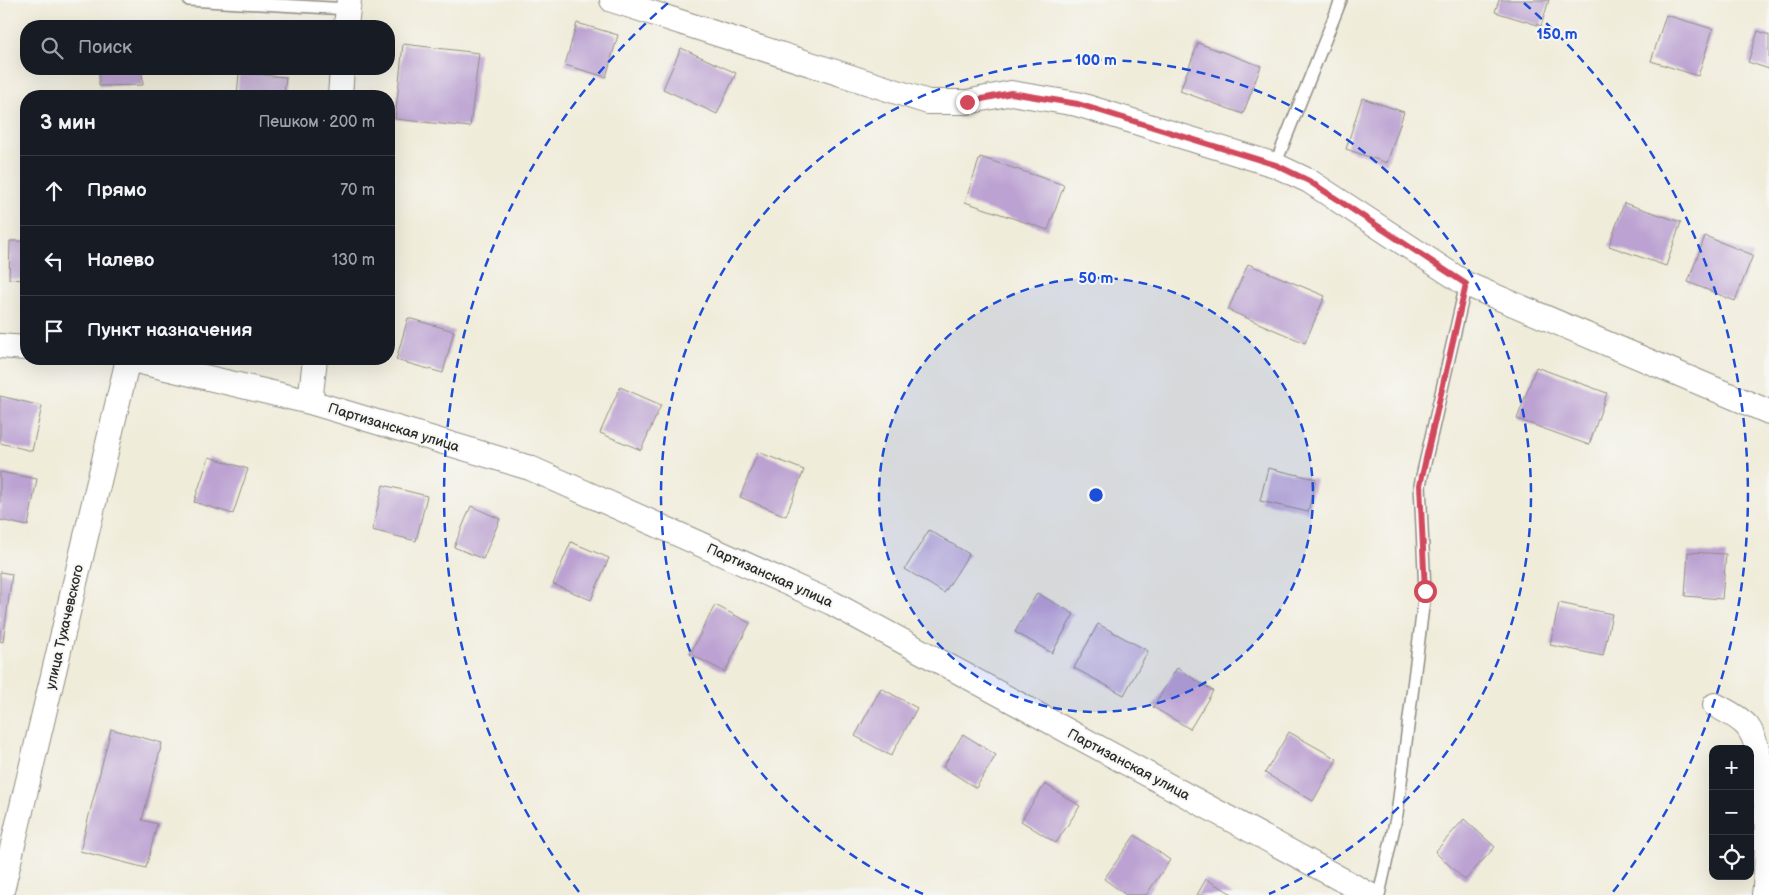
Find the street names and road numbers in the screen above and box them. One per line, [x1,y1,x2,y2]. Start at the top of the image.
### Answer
street label: Партизанская улица [326,399,462,456]
street label: Партизанская улица [704,540,836,611]
street label: улица Тухачевского [42,563,87,691]
street label: Партизанская улица [1065,725,1194,804]

